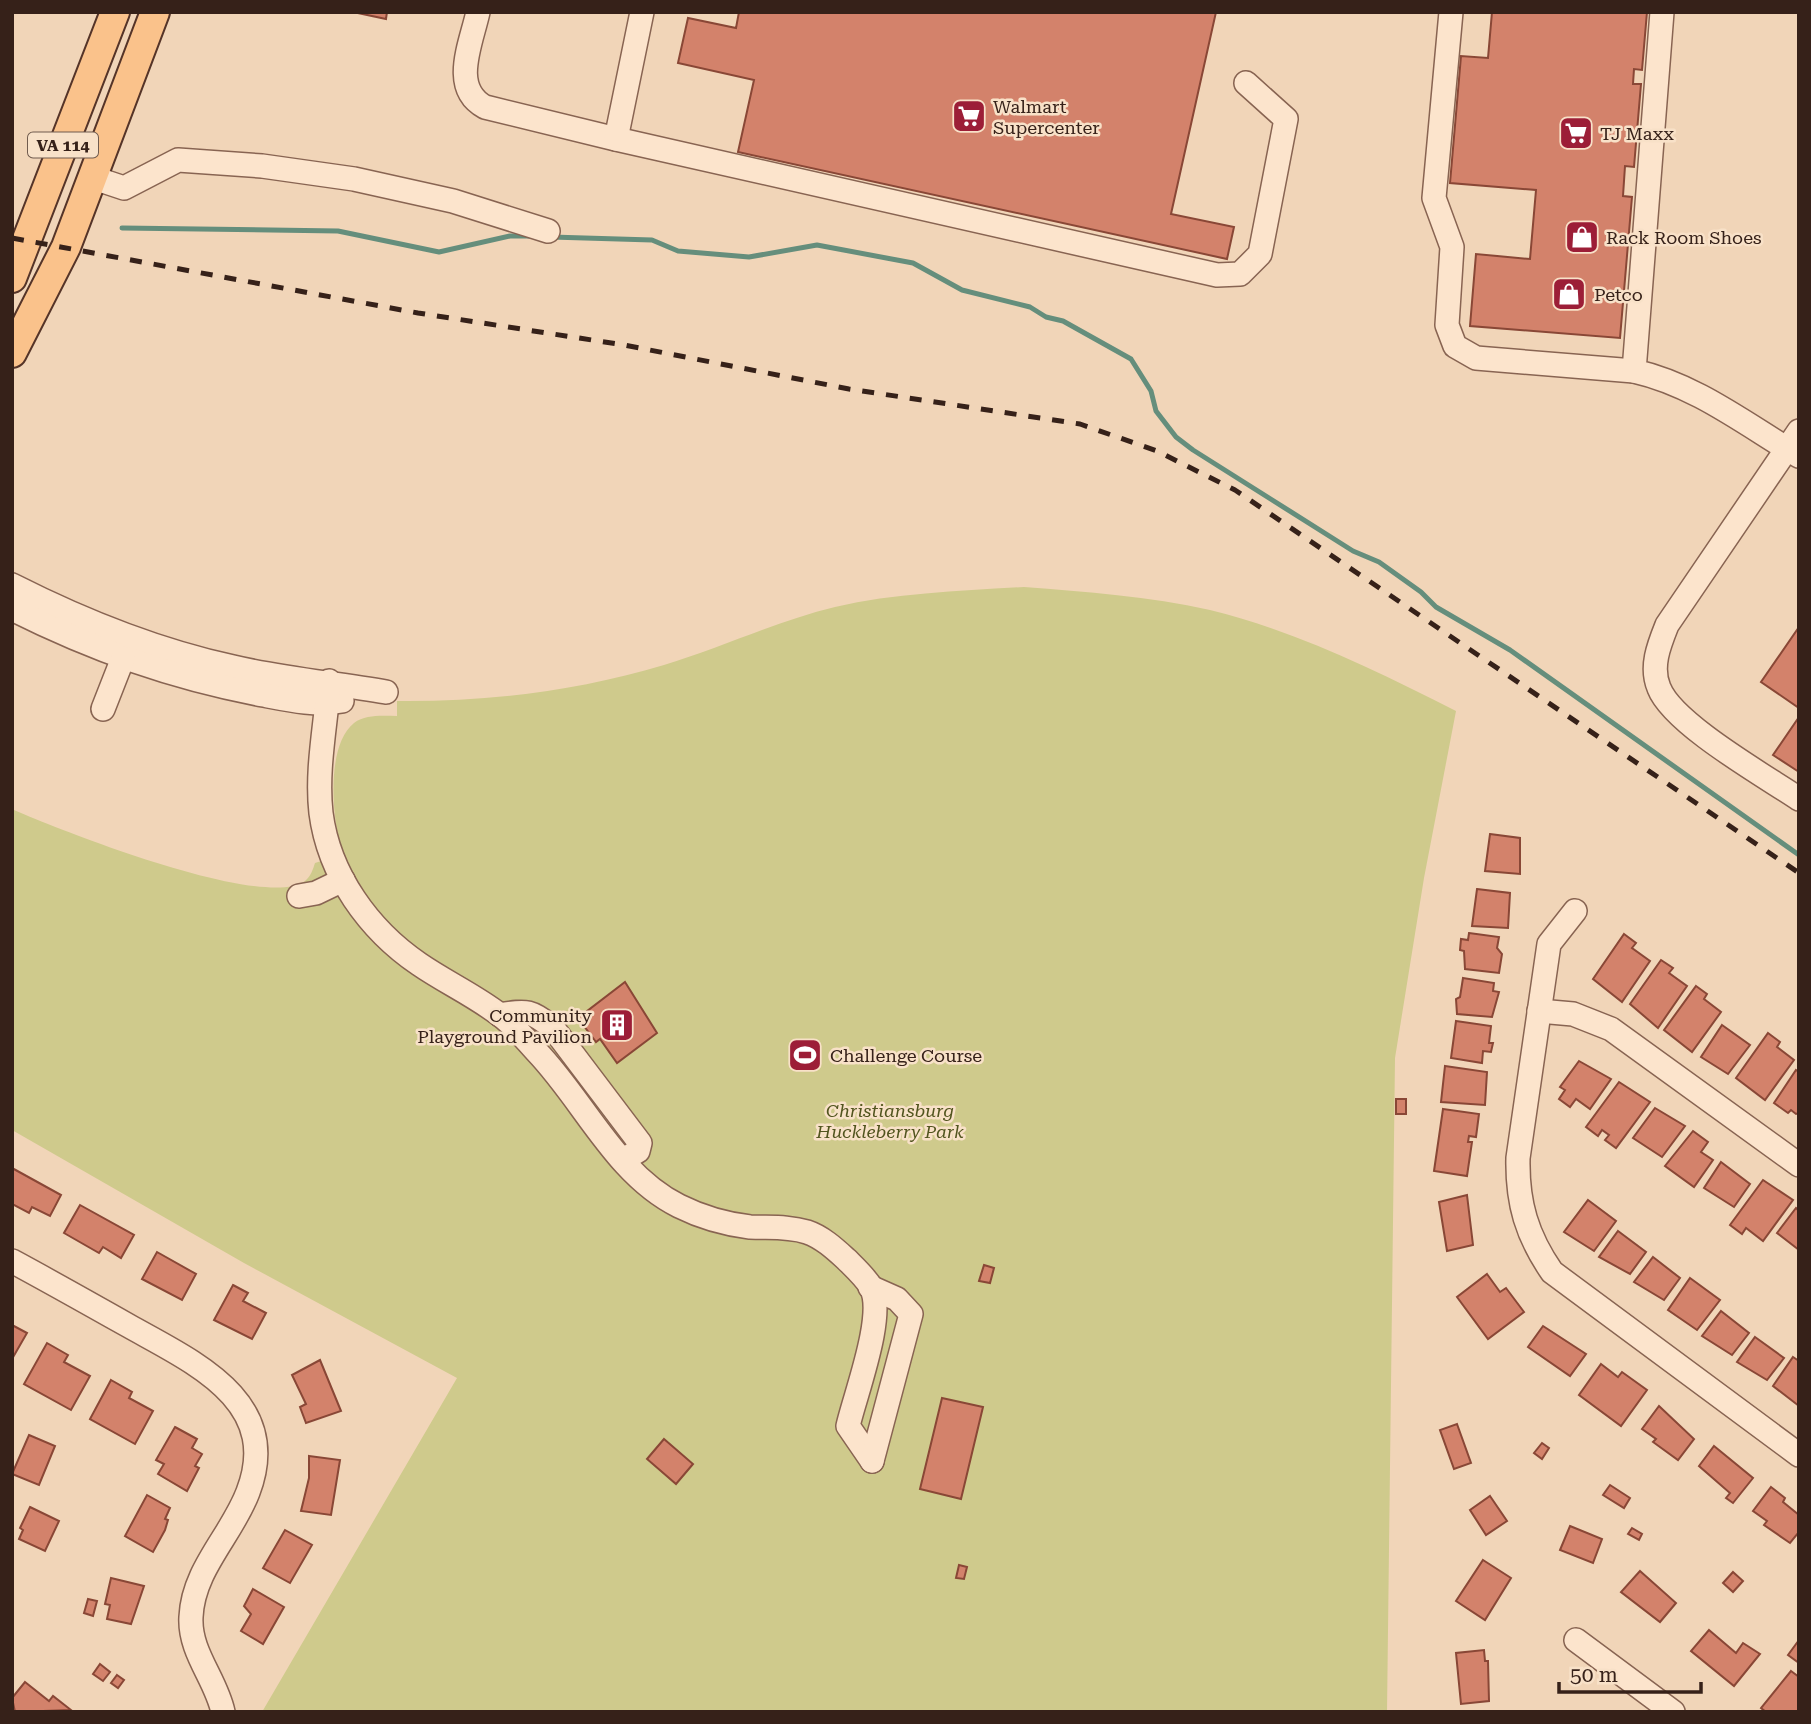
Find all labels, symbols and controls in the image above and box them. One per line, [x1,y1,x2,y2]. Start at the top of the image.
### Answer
place label: Walmart Supercenter [993,96,1100,138]
supermarket icon: Walmart Supercenter [950,97,988,135]
supermarket icon: TJ Maxx [1557,114,1595,152]
place label: TJ Maxx [1600,123,1675,144]
road number: VA 114 [28,132,98,158]
shop icon: Rack Room Shoes [1563,218,1601,256]
place label: Rack Room Shoes [1606,227,1762,248]
shop icon: Petco [1550,275,1588,313]
place label: Petco [1594,284,1643,305]
place label: Community Playground Pavilion [417,1005,592,1047]
building icon: Community Playground Pavilion [598,1006,636,1044]
sports icon: Challenge Course [786,1036,824,1074]
place label: Challenge Course [830,1045,982,1066]
park label: Christiansburg Huckleberry Park [815,1100,964,1142]
scale bar [1559,1650,1701,1694]
text: 50 m [1570,1663,1618,1687]

